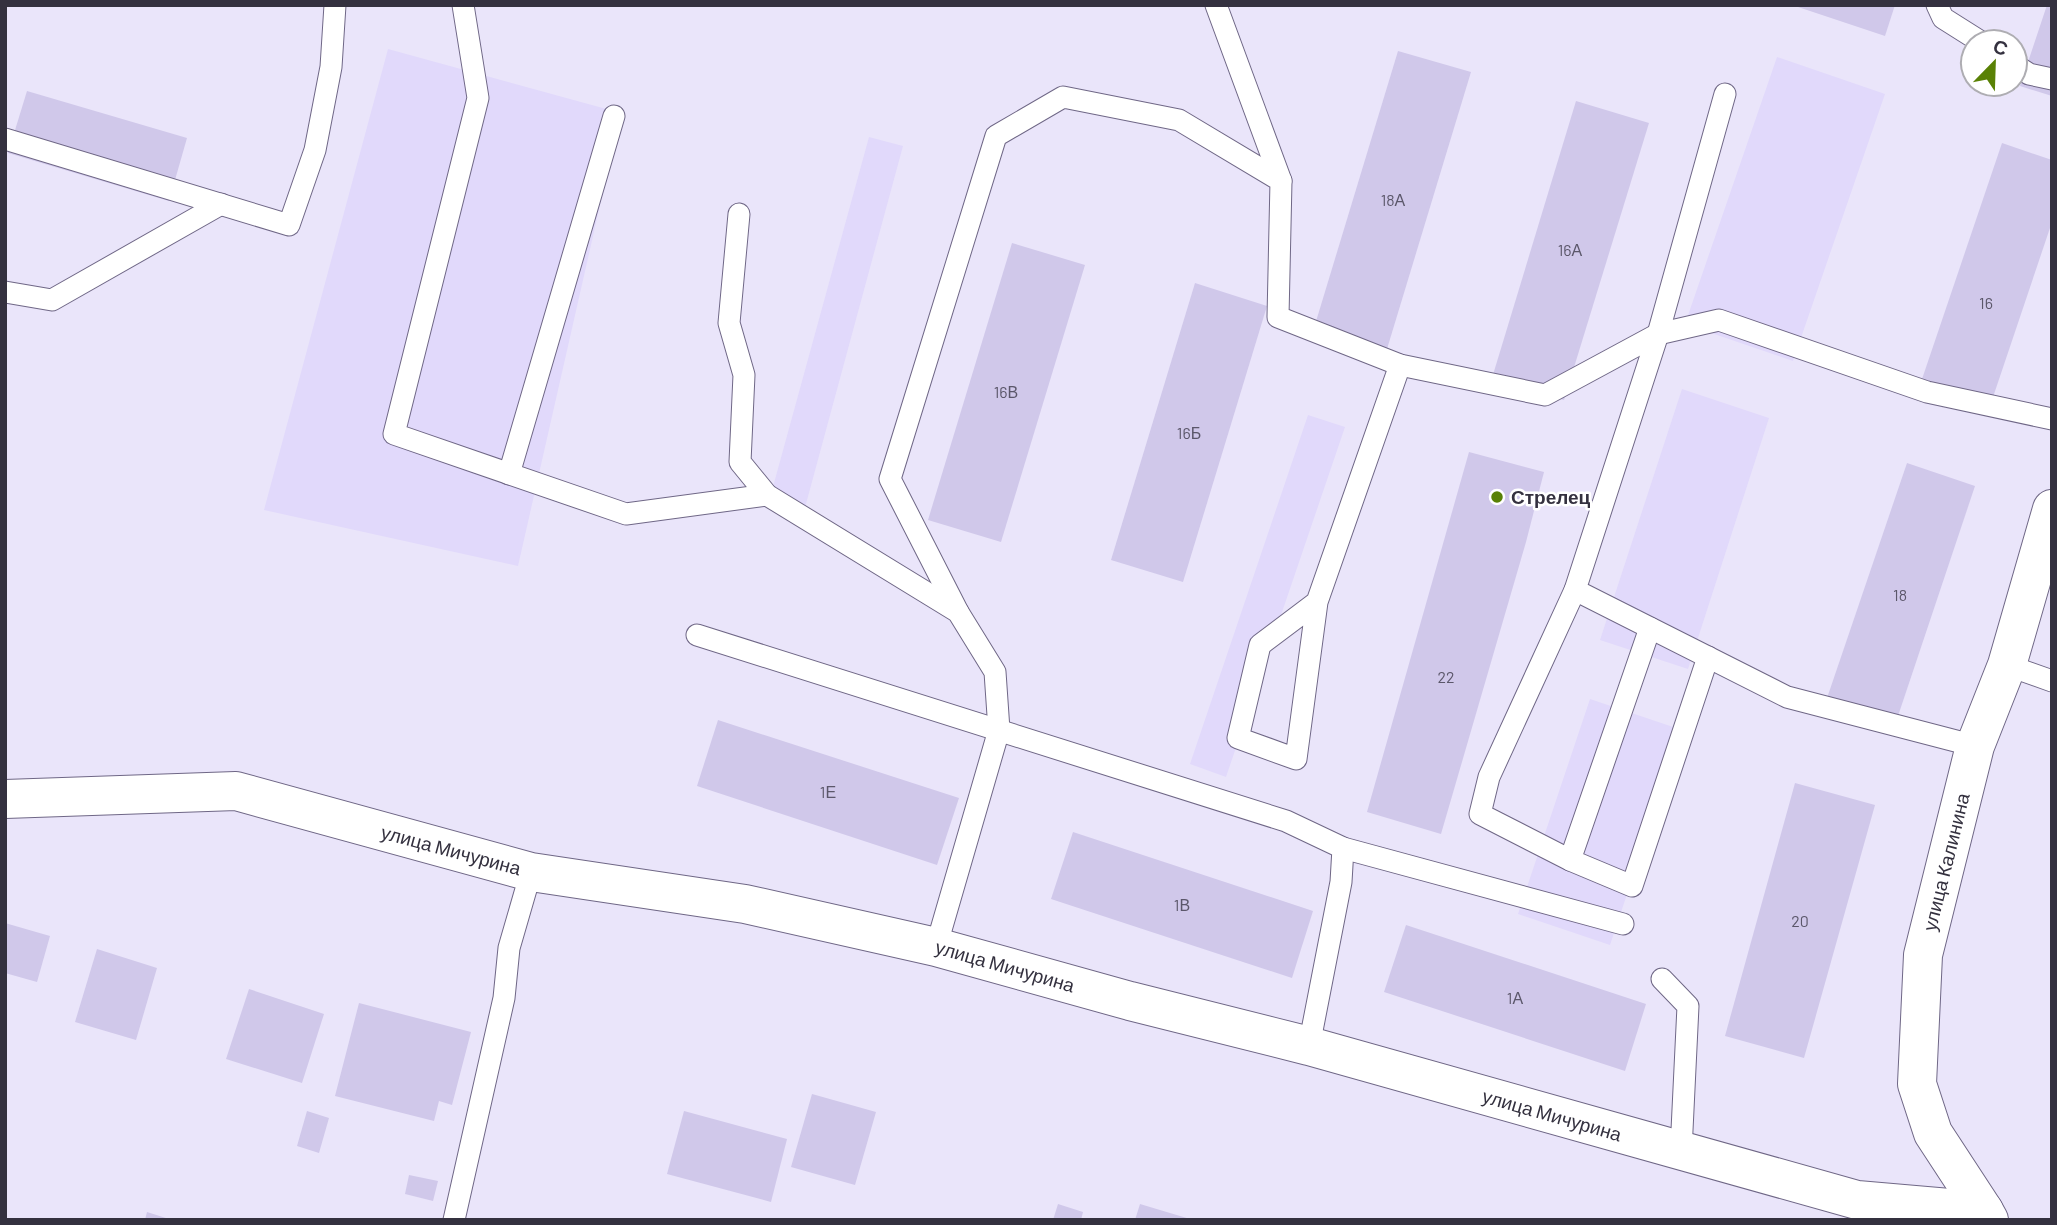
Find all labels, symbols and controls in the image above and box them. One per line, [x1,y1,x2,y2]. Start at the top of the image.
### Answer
north arrow [1959,28,2029,98]
text: С [1990,34,2012,60]
house number: 18А [1381,190,1406,209]
house number: 16А [1558,240,1583,259]
house number: 16 [1979,293,1993,312]
house number: 16В [994,382,1018,401]
house number: 16Б [1177,423,1201,442]
place label: Стрелец [1511,485,1591,508]
marker: Стрелец [1489,489,1505,505]
house number: 18 [1893,585,1907,604]
house number: 22 [1437,667,1455,686]
house number: 1Е [820,782,836,801]
street label: улица Калинина [1917,790,1974,933]
street label: улица Мичурина [379,820,524,879]
house number: 1В [1174,895,1190,914]
house number: 20 [1791,911,1809,930]
street label: улица Мичурина [933,935,1078,997]
house number: 1А [1507,988,1523,1007]
street label: улица Мичурина [1480,1084,1625,1146]

